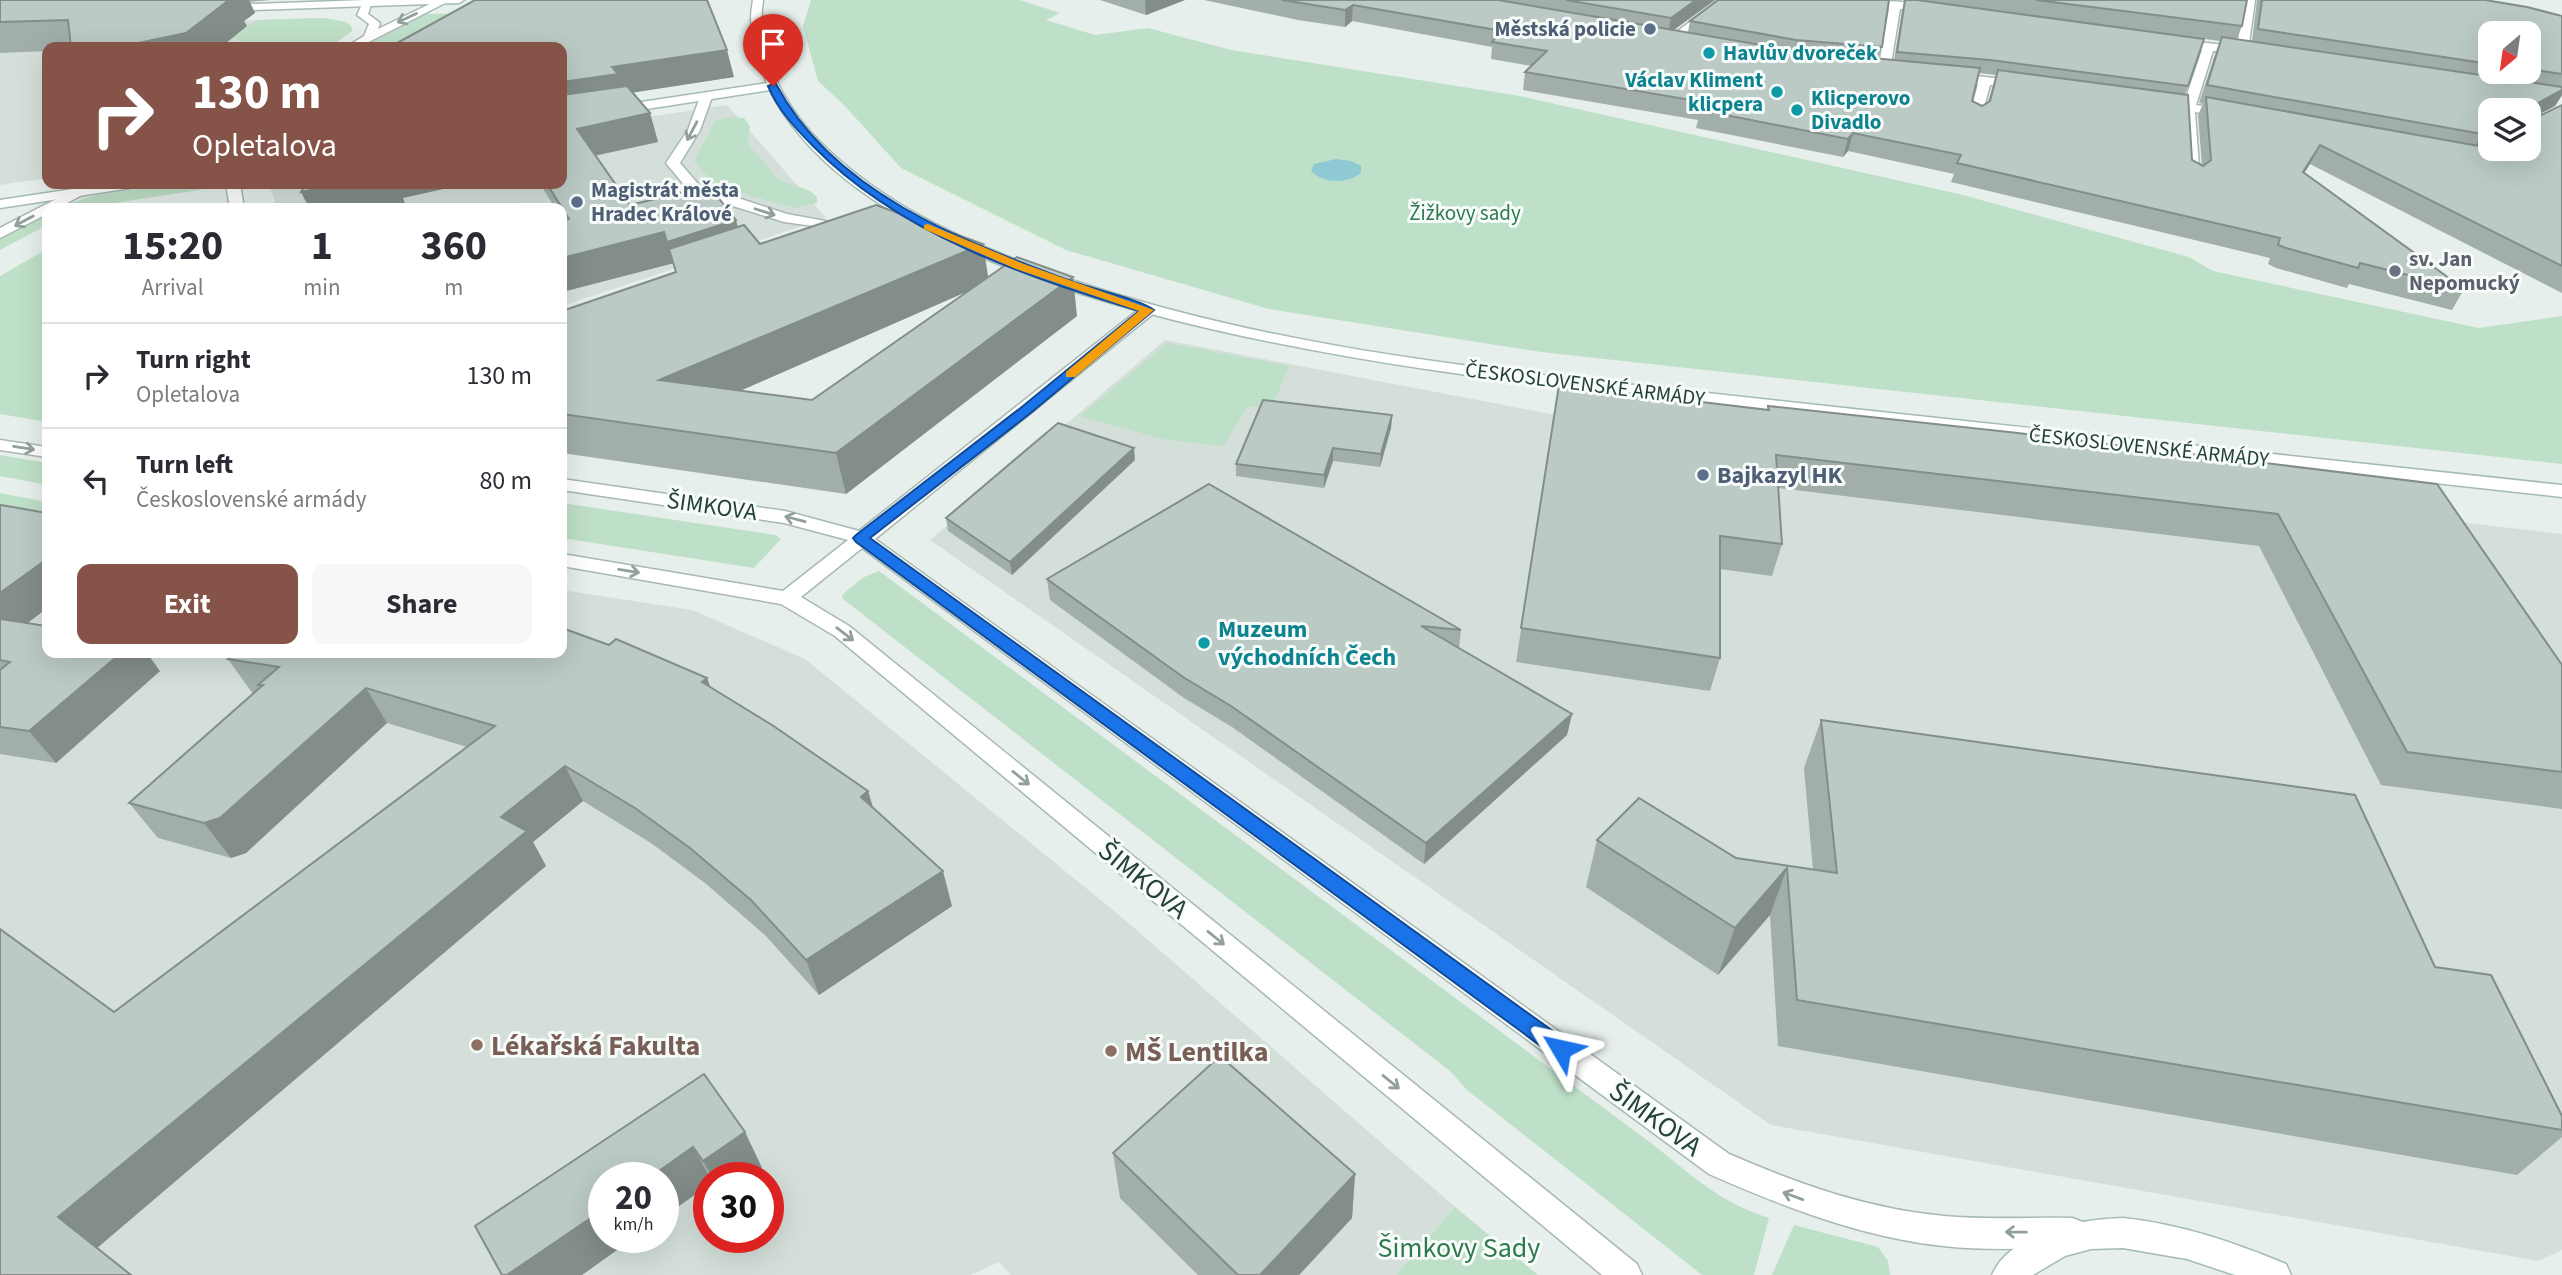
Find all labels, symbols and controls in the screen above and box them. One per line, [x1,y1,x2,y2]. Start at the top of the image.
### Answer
one-way arrow [397,12,418,26]
pin [743,14,803,86]
place label: Městská policie [1495,14,1636,44]
marker: Městská policie [1642,21,1658,37]
north arrow [2478,21,2541,84]
map controls [2478,21,2541,161]
icon: arrive [754,25,792,63]
place label: Havlův dvoreček [1723,38,1878,68]
marker: Havlův dvoreček [1701,45,1717,61]
text: 130 m [192,58,321,128]
place label: Václav Kliment klicpera [1624,65,1763,119]
icon: right [77,70,168,161]
place label: Klicperovo Divadlo [1811,83,1911,137]
marker: Václav Kliment klicpera [1769,84,1785,100]
button: layers [2478,98,2541,161]
marker: Klicperovo Divadlo [1789,102,1805,118]
one-way arrow [684,120,698,141]
text: Opletalova [192,123,337,169]
place label: Magistrát města Hradec Králové [591,175,739,229]
marker: Magistrát města Hradec Králové [569,194,585,210]
park label: Žižkovy sady [1409,198,1521,228]
one-way arrow [754,206,776,219]
one-way arrow [14,214,34,228]
text: 15:20 [122,216,223,276]
text: 1 [311,216,333,276]
text: 360 [420,216,487,276]
place label: sv. Jan Nepomucký [2409,244,2520,298]
marker: sv. Jan Nepomucký [2387,263,2403,279]
text: Arrival [142,271,204,304]
text: min [303,271,341,304]
text: m [444,271,463,304]
text: Turn right [136,341,251,378]
street label: ČESKOSLOVENSKÉ ARMÁDY [1463,354,1708,414]
icon: right [77,357,115,395]
text: 130 m [466,357,532,394]
text: Opletalova [136,378,240,411]
street label: ČESKOSLOVENSKÉ ARMÁDY [2027,419,2272,475]
one-way arrow [12,442,35,455]
text: Turn left [136,446,233,483]
place label: Bajkazyl HK [1717,458,1843,493]
icon: left [77,462,115,500]
text: 80 m [479,462,532,499]
marker: Bajkazyl HK [1695,467,1711,483]
text: Československé armády [136,483,366,516]
street label: ŠIMKOVA [665,483,759,530]
one-way arrow [784,512,806,525]
button: Exit [77,564,298,644]
button: Share [312,564,532,644]
one-way arrow [617,565,640,578]
place label: Muzeum východních Čech [1218,612,1396,675]
one-way arrow [835,626,854,641]
marker: Muzeum východních Čech [1196,635,1212,651]
one-way arrow [1012,769,1030,785]
street label: ŠIMKOVA [1090,831,1198,929]
one-way arrow [1206,930,1224,946]
position arrow [1524,1012,1598,1086]
place label: Lékařská Fakulta [491,1026,700,1066]
place label: MŠ Lentilka [1125,1032,1268,1072]
marker: Lékařská Fakulta [469,1037,485,1053]
marker: MŠ Lentilka [1103,1043,1119,1059]
street label: ŠIMKOVA [1601,1072,1711,1167]
one-way arrow [1382,1074,1400,1090]
speed limit sign: 30 [693,1162,784,1253]
text: 20 [615,1173,652,1223]
one-way arrow [1783,1189,1805,1201]
text: km/h [614,1212,653,1237]
one-way arrow [2005,1225,2028,1239]
park label: Šimkovy Sady [1378,1228,1540,1268]

